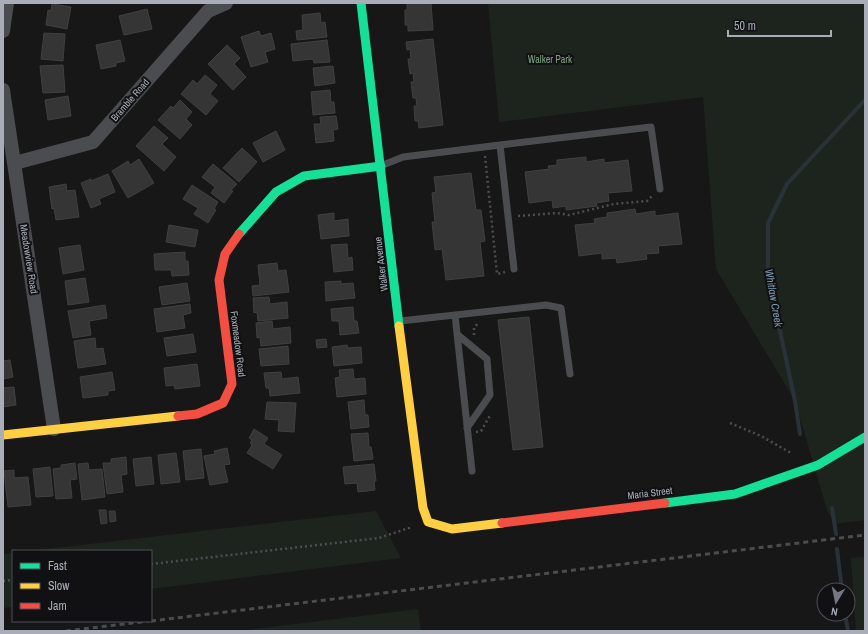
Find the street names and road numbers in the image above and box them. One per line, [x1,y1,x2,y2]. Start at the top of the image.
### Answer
street label: Bramble Road [108,76,152,124]
street label: Meadowview Road [17,224,41,294]
street label: Walker Avenue [371,236,391,292]
street label: Foxmeadow Road [228,310,248,378]
street label: Maria Street [627,484,674,502]

